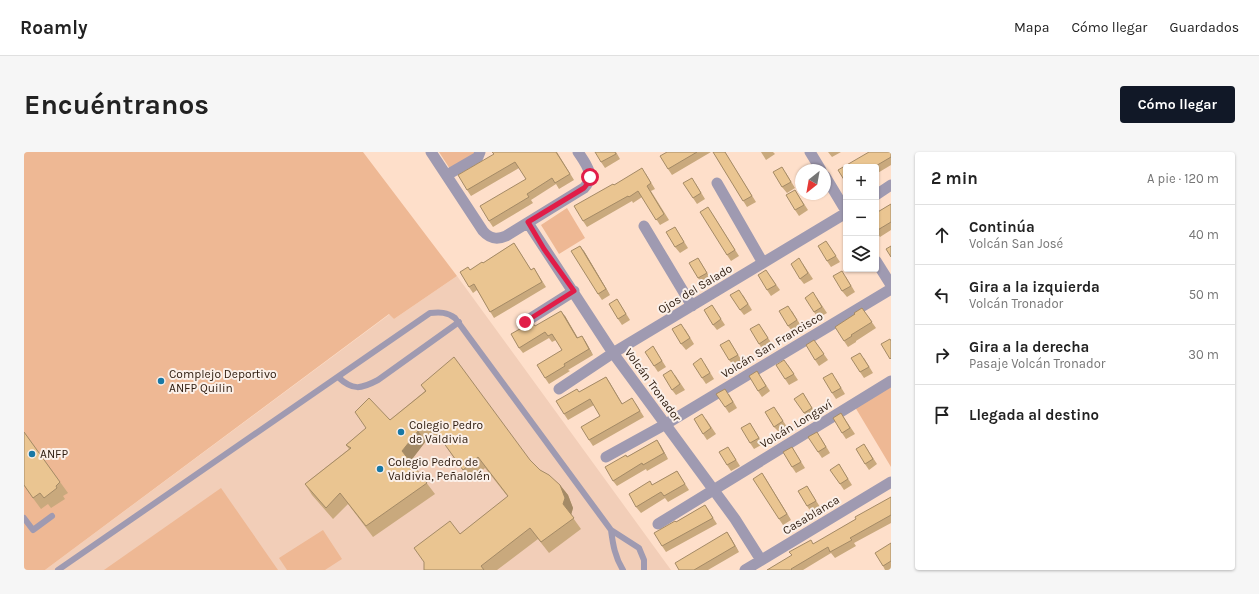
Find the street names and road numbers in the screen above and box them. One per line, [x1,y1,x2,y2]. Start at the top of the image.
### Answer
street label: Ojos del Salado [655,261,735,317]
street label: Volcán San Francisco [718,309,826,381]
street label: Volcán Tronador [622,346,685,425]
street label: Volcán Longaví [757,397,835,451]
street label: Casablanca [780,493,842,537]

